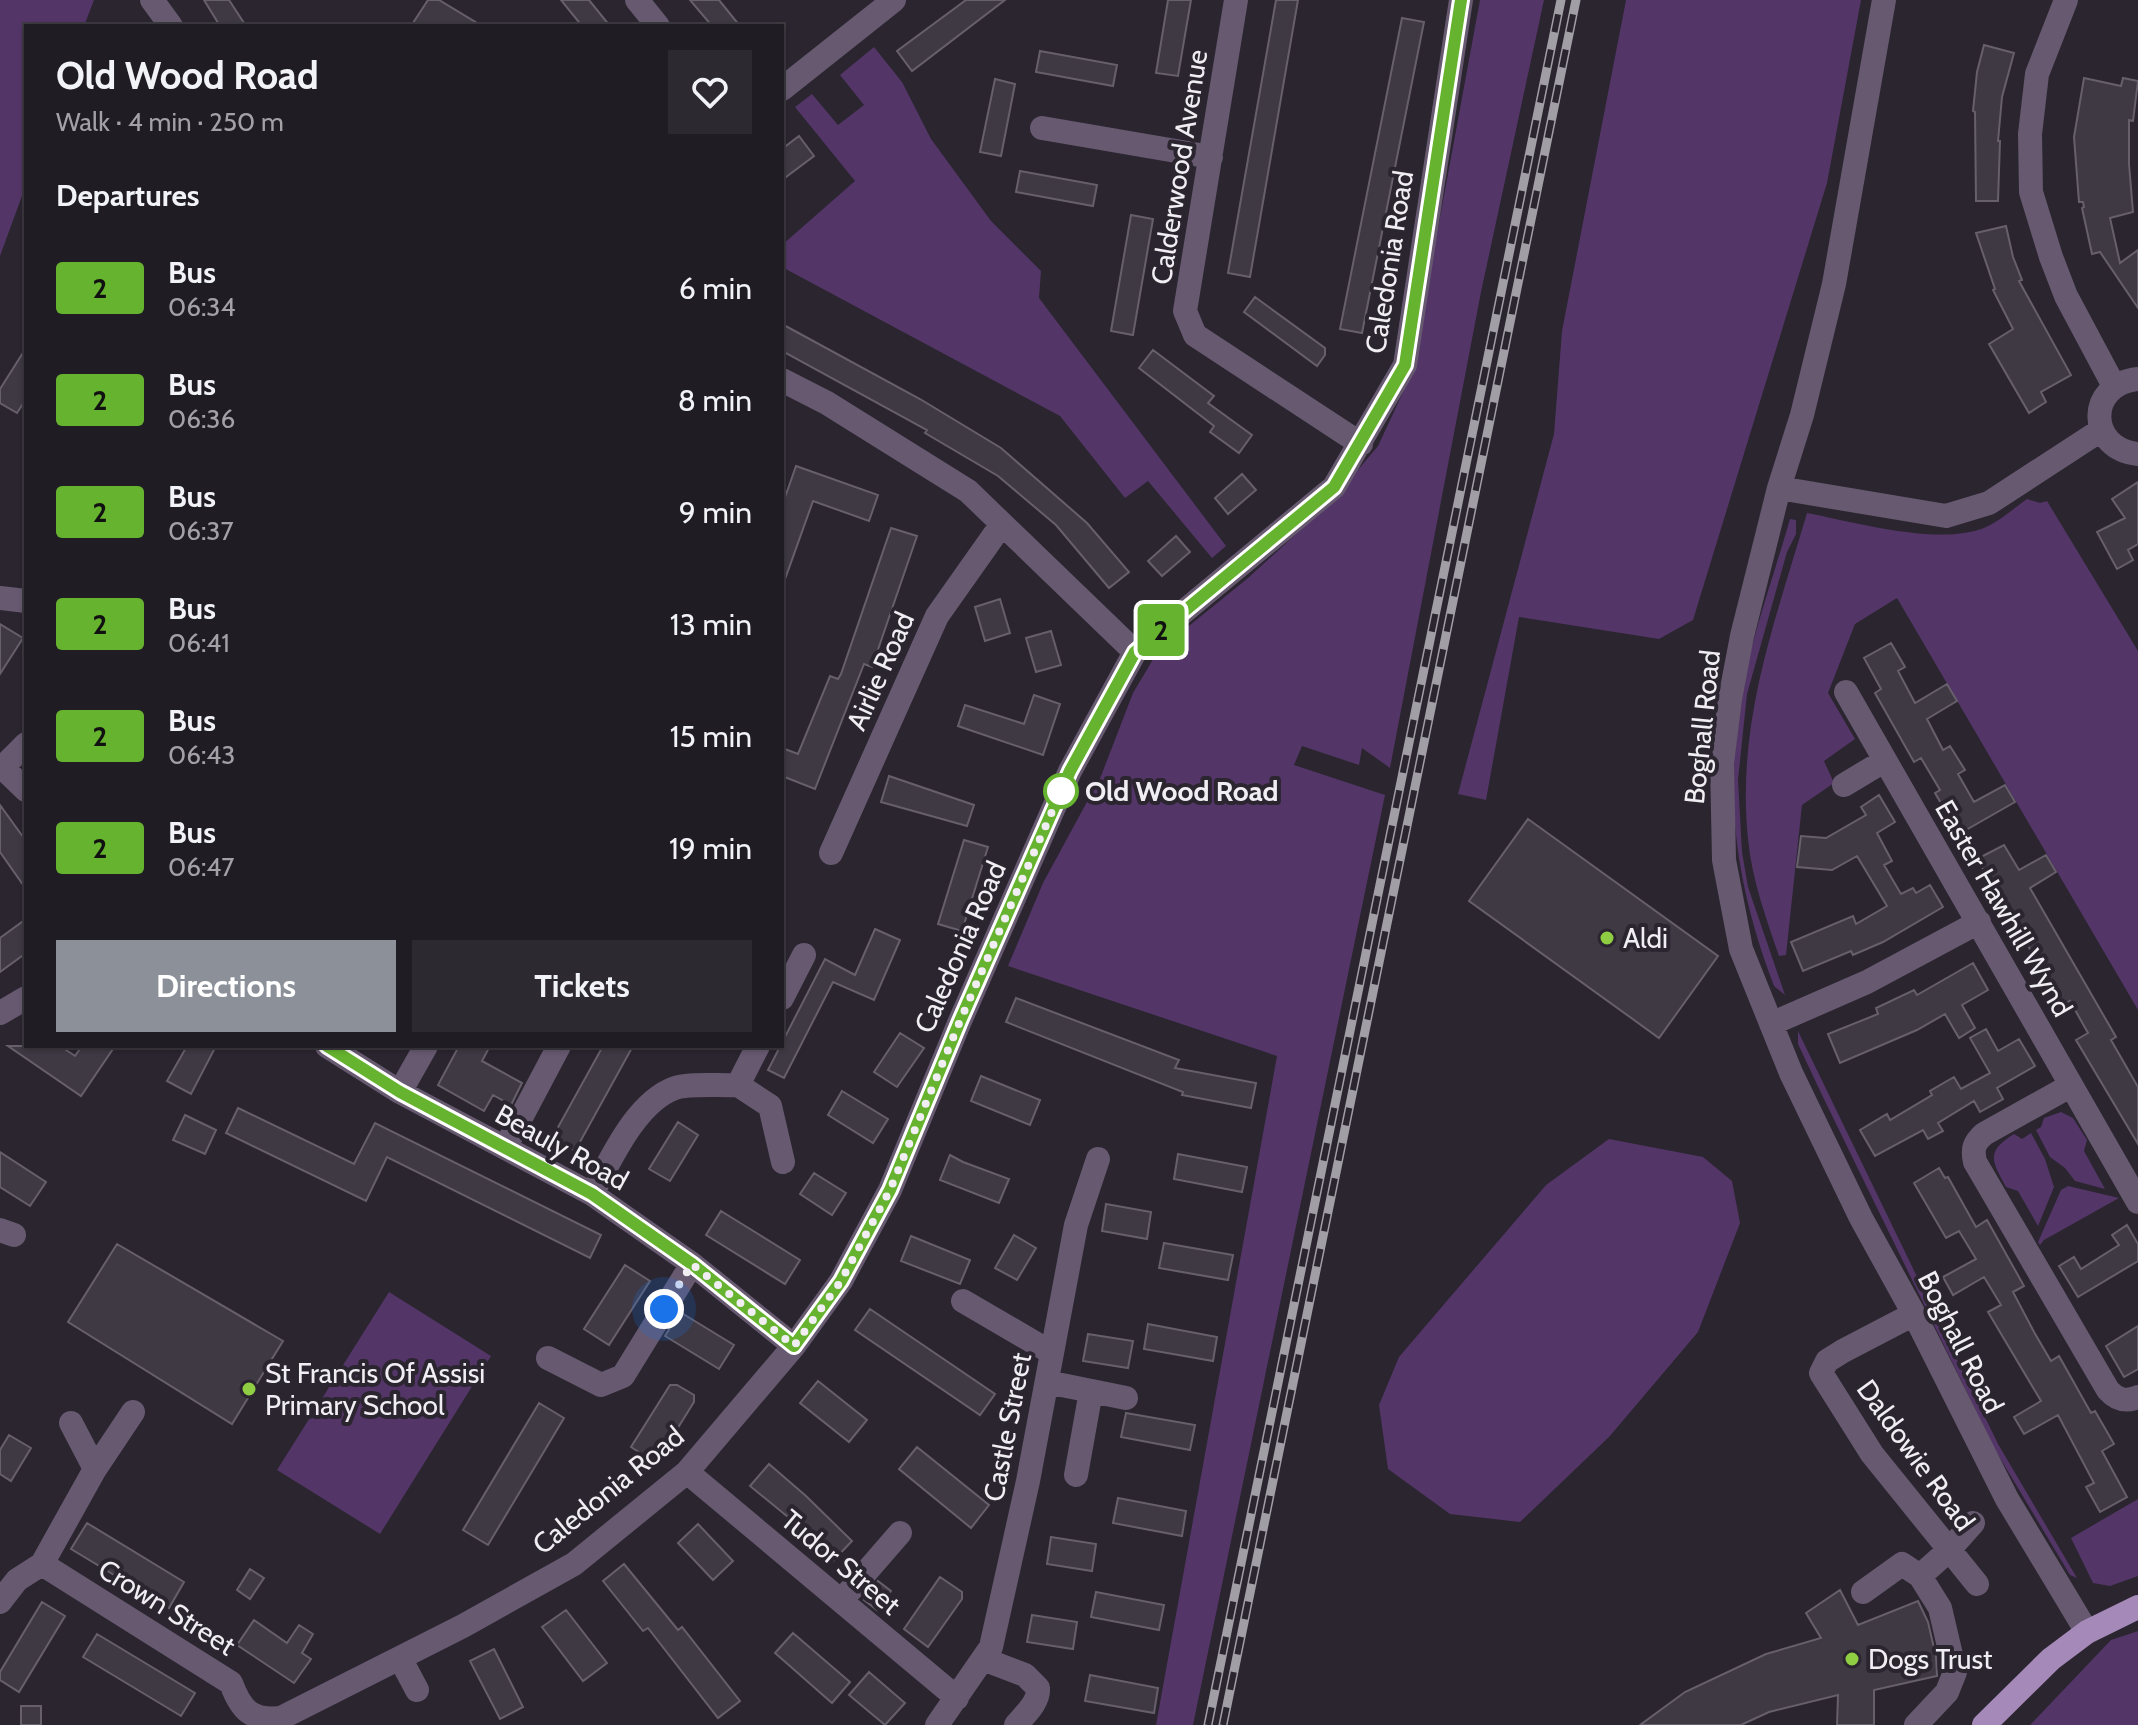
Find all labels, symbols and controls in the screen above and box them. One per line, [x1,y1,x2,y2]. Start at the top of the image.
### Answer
street label: Calderwood Avenue [1144,47,1214,287]
button: heart [668,50,752,134]
text: Old Wood Road [56,52,319,99]
text: Walk · 4 min · 250 m [56,106,284,138]
street label: Caledonia Road [1358,168,1420,356]
text: Departures [56,177,200,214]
text: Bus [168,254,216,291]
text: 6 min [679,270,752,307]
text: 2 [93,271,107,305]
text: 06:34 [168,291,235,323]
text: Bus [168,366,216,403]
text: 8 min [678,382,752,419]
text: 2 [93,383,107,417]
text: 06:36 [168,403,235,435]
text: Bus [168,478,216,515]
text: 9 min [679,494,752,531]
text: 2 [93,495,107,529]
text: 06:37 [168,515,233,547]
text: Bus [168,590,216,627]
line badge: 2 [1135,604,1187,656]
text: 13 min [670,606,752,643]
text: 2 [93,607,107,641]
street label: Airlie Road [839,607,921,735]
text: 2 [1154,613,1168,647]
text: 06:41 [168,627,230,659]
street label: Boghall Road [1677,648,1727,806]
text: Bus [168,702,216,739]
text: 15 min [670,718,752,755]
text: 2 [93,719,107,753]
text: 06:43 [168,739,235,771]
marker: Old Wood Road [1044,774,1078,808]
place label: Old Wood Road [1085,774,1279,808]
street label: Easter Hawhill Wynd [1928,794,2080,1022]
text: Bus [168,814,216,851]
text: 19 min [669,830,752,867]
text: 2 [93,831,107,865]
text: 06:47 [168,851,234,883]
street label: Caledonia Road [907,856,1013,1038]
place label: Aldi [1623,921,1668,955]
marker: Aldi [1598,929,1616,947]
button: Directions [56,940,396,1032]
button: Tickets [412,940,752,1032]
street label: Beauly Road [490,1097,634,1197]
street label: Boghall Road [1911,1265,2011,1419]
your location [644,1289,684,1329]
street label: Castle Street [976,1350,1038,1504]
place label: St Francis Of Assisi Primary School [265,1356,485,1422]
street label: Daldowie Road [1850,1373,1982,1537]
marker: St Francis Of Assisi Primary School [240,1380,258,1398]
street label: Caledonia Road [526,1419,690,1561]
street label: Tudor Street [774,1502,908,1622]
street label: Crown Street [92,1552,242,1662]
place label: Dogs Trust [1868,1642,1992,1676]
marker: Dogs Trust [1843,1650,1861,1668]

